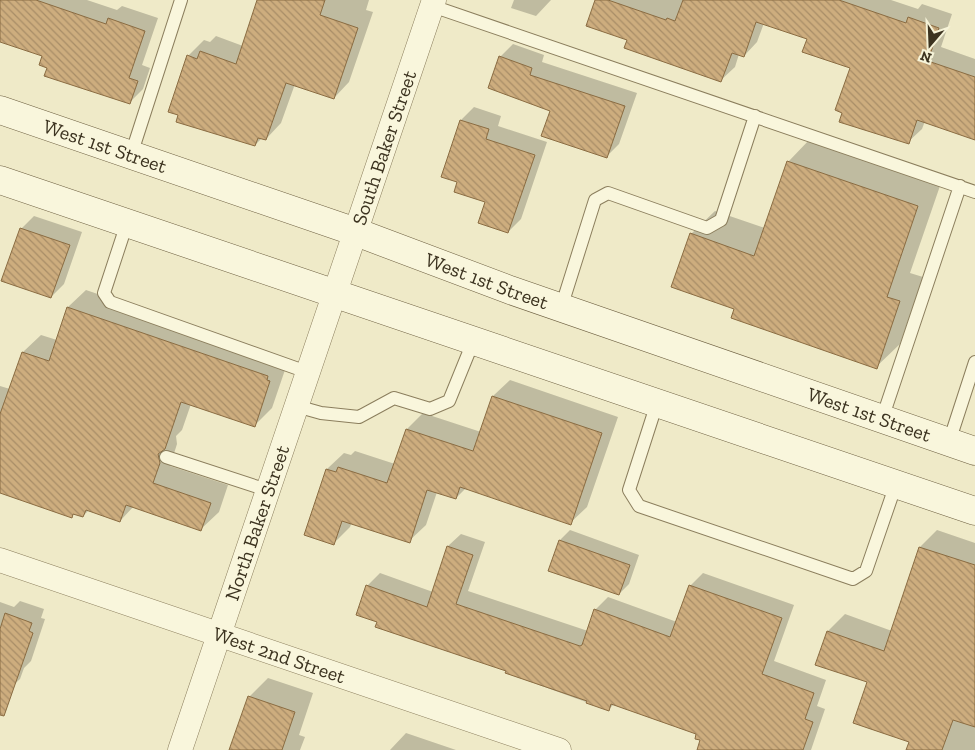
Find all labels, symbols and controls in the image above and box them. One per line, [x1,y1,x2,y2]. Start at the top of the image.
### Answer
north arrow [905,20,955,70]
text: N [918,47,934,67]
street label: South Baker Street [347,67,422,228]
street label: West 1st Street [40,114,170,178]
street label: West 1st Street [422,247,552,315]
street label: West 1st Street [804,382,935,447]
street label: North Baker Street [220,441,295,604]
street label: West 2nd Street [210,621,349,689]

